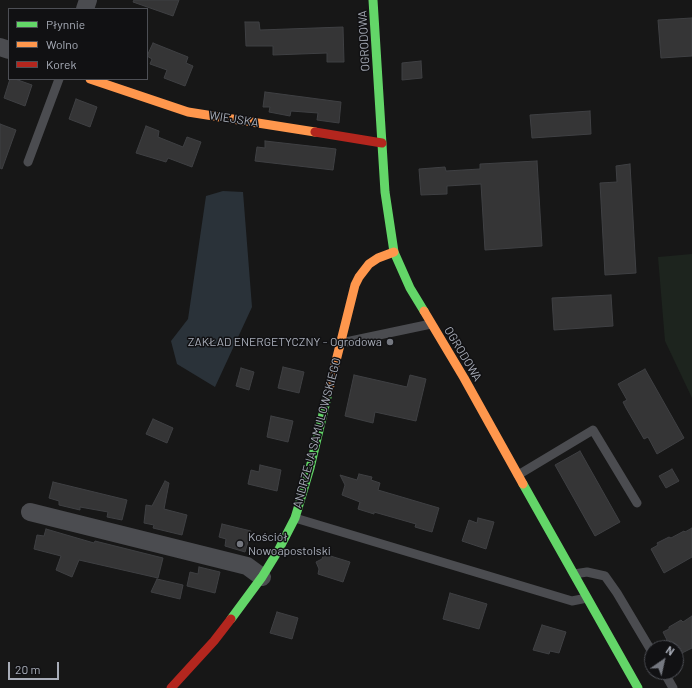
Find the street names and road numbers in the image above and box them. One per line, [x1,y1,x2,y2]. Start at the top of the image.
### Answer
street label: OGRODOWA [355,10,373,72]
street label: WIEJSKA [208,108,260,130]
street label: OGRODOWA [441,324,485,384]
street label: ANDRZEJA SAMULOWSKIEGO [290,356,344,510]

